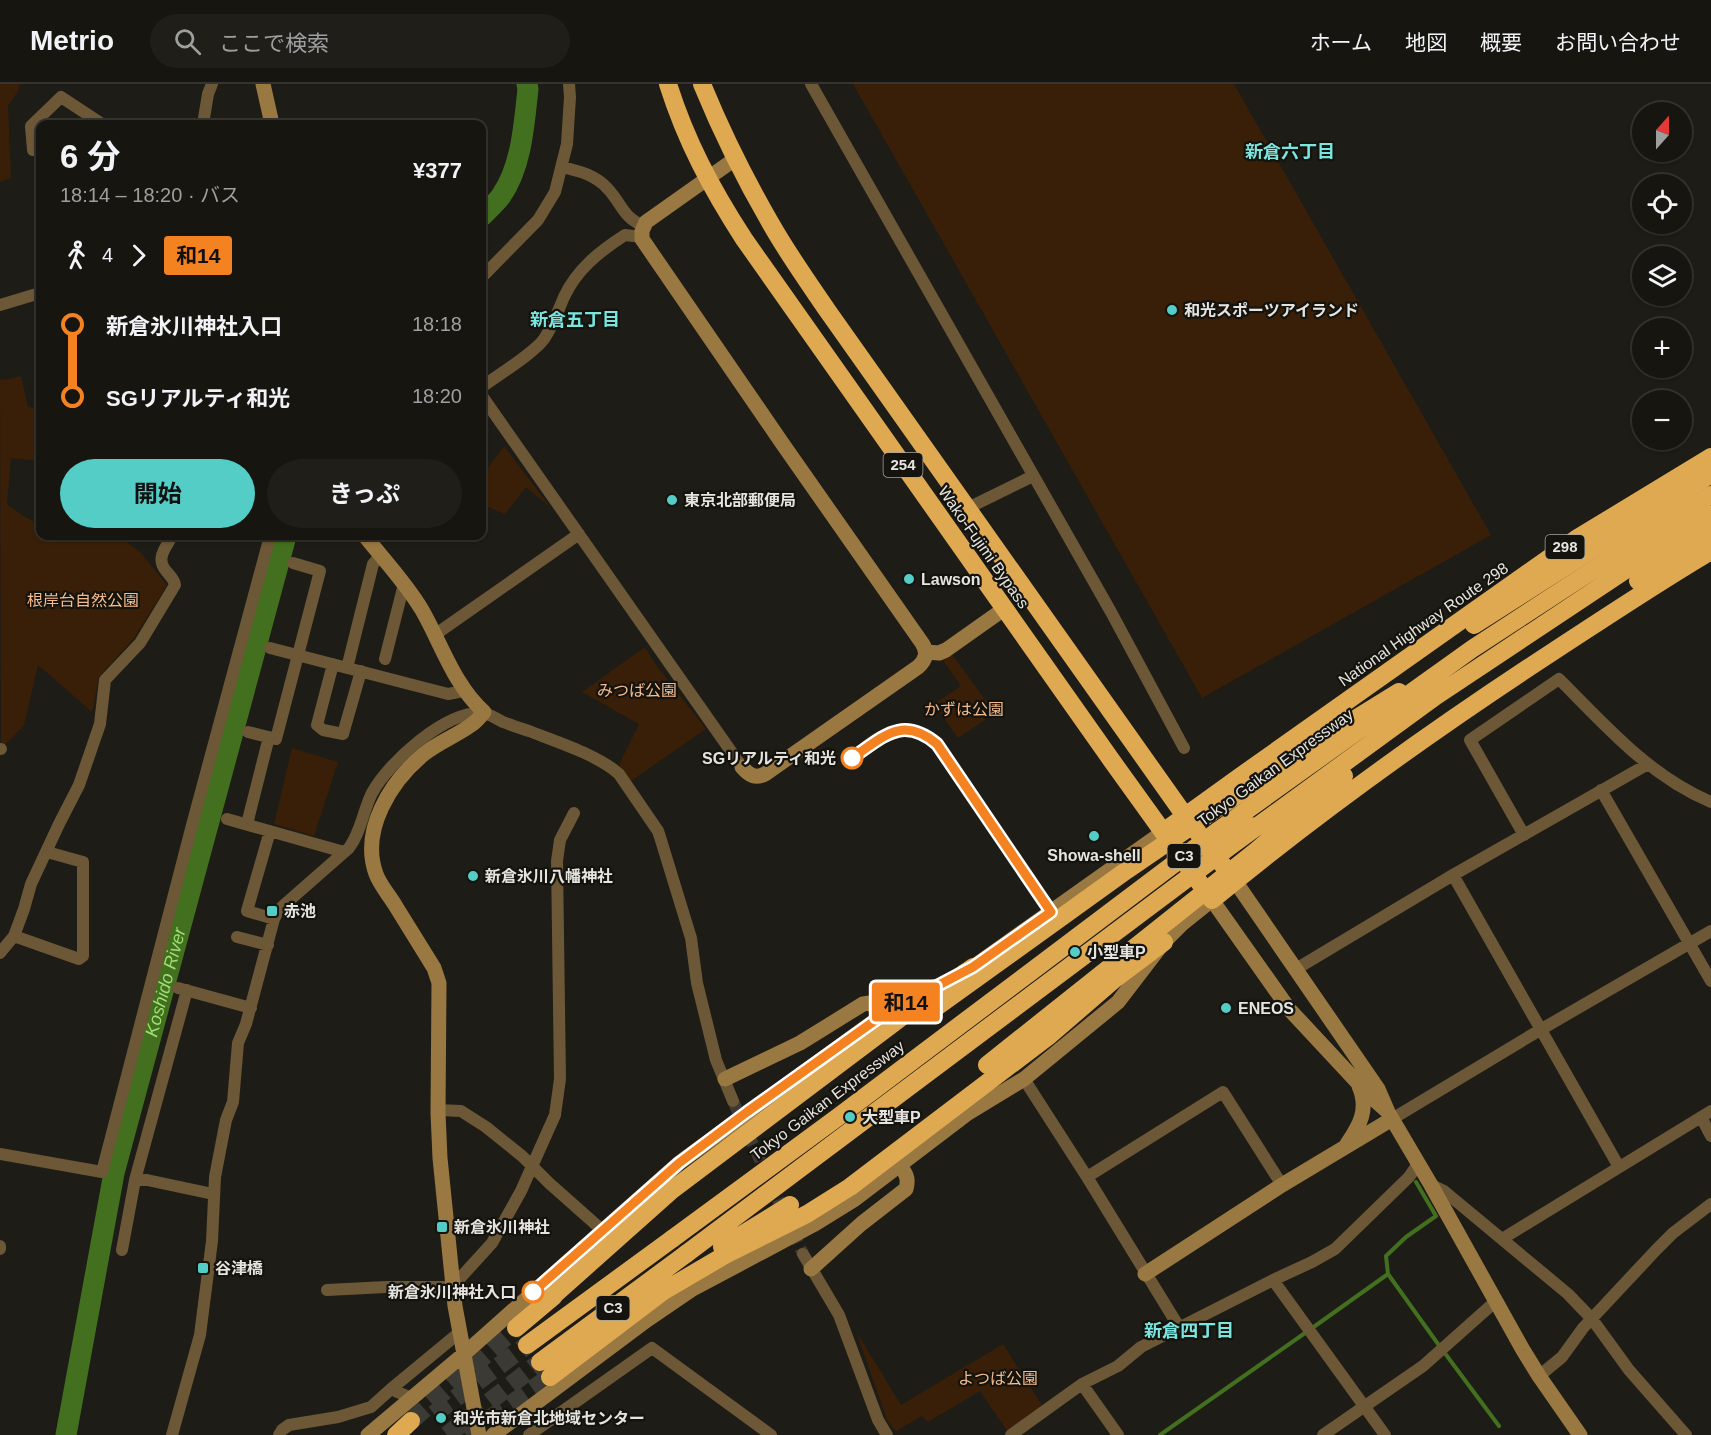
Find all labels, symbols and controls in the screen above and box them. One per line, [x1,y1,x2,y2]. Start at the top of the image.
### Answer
search box [150,14,570,68]
text: Metrio [30,25,114,56]
icon: search [171,25,204,58]
text: ここで検索 [219,31,329,56]
text: ホーム [1310,31,1372,54]
text: 地図 [1405,31,1447,54]
text: 概要 [1480,31,1522,54]
text: お問い合わせ [1555,31,1681,54]
north arrow [1632,102,1692,162]
map controls [1632,102,1692,450]
text: 6 分 [60,138,121,175]
district label: 新倉六丁目 [1245,142,1335,162]
text: ¥377 [413,158,462,183]
button: locate [1632,174,1692,234]
text: 18:14 – 18:20 · バス [60,184,240,206]
icon: walk [60,239,93,272]
icon: forward [122,239,155,272]
text: 4 [102,244,113,266]
text: 和14 [176,244,220,267]
button: layers [1632,246,1692,306]
place label: 和光スポーツアイランド [1184,302,1359,319]
marker: 和光スポーツアイランド [1165,303,1179,317]
district label: 新倉五丁目 [530,310,620,330]
text: 18:18 [412,313,462,335]
text: 新倉氷川神社入口 [106,314,282,339]
button: + [1632,318,1692,378]
text: 18:20 [412,385,462,407]
text: SGリアルティ和光 [106,386,290,411]
button: − [1632,390,1692,450]
road number: 254 [884,453,922,477]
button: 開始 [60,459,255,528]
button: きっぷ [267,459,462,528]
street label: Wako-Fujimi Bypass [935,483,1032,612]
place label: 東京北部郵便局 [684,492,796,509]
marker: 東京北部郵便局 [665,493,679,507]
road number: 298 [1546,535,1584,559]
street label: National Highway Route 298 [1335,559,1511,690]
place label: Lawson [921,571,981,588]
marker: Lawson [902,572,916,586]
park label: 根岸台自然公園 [27,592,139,609]
park label: みつば公園 [597,682,677,699]
park label: かずは公園 [924,701,1004,718]
street label: Tokyo Gaikan Expressway [1194,705,1356,829]
marker: SGリアルティ和光 [841,747,863,769]
place label: SGリアルティ和光 [702,750,836,767]
marker: Showa-shell [1087,829,1101,843]
road number: C3 [1168,844,1200,868]
place label: Showa-shell [1047,847,1141,864]
place label: 新倉氷川八幡神社 [485,867,613,885]
marker: 新倉氷川八幡神社 [466,869,480,883]
place label: 赤池 [284,903,316,920]
marker: 赤池 [265,904,279,918]
water label: Koshido River [141,925,190,1039]
place label: 小型車P [1087,944,1146,961]
marker: 小型車P [1068,945,1082,959]
line badge: 和14 [872,982,940,1022]
text: 和14 [884,991,928,1014]
place label: ENEOS [1238,1000,1294,1017]
marker: ENEOS [1219,1001,1233,1015]
street label: Tokyo Gaikan Expressway [747,1037,907,1164]
place label: 大型車P [862,1109,921,1126]
marker: 大型車P [843,1110,857,1124]
place label: 新倉氷川神社 [454,1218,550,1236]
marker: 新倉氷川神社 [435,1220,449,1234]
place label: 谷津橋 [215,1260,263,1277]
marker: 谷津橋 [196,1261,210,1275]
marker: 新倉氷川神社入口 [522,1281,544,1303]
place label: 新倉氷川神社入口 [388,1283,516,1301]
road number: C3 [596,1296,630,1320]
district label: 新倉四丁目 [1144,1321,1234,1341]
park label: よつば公園 [958,1370,1038,1387]
place label: 和光市新倉北地域センター [453,1410,645,1427]
marker: 和光市新倉北地域センター [434,1411,448,1425]

